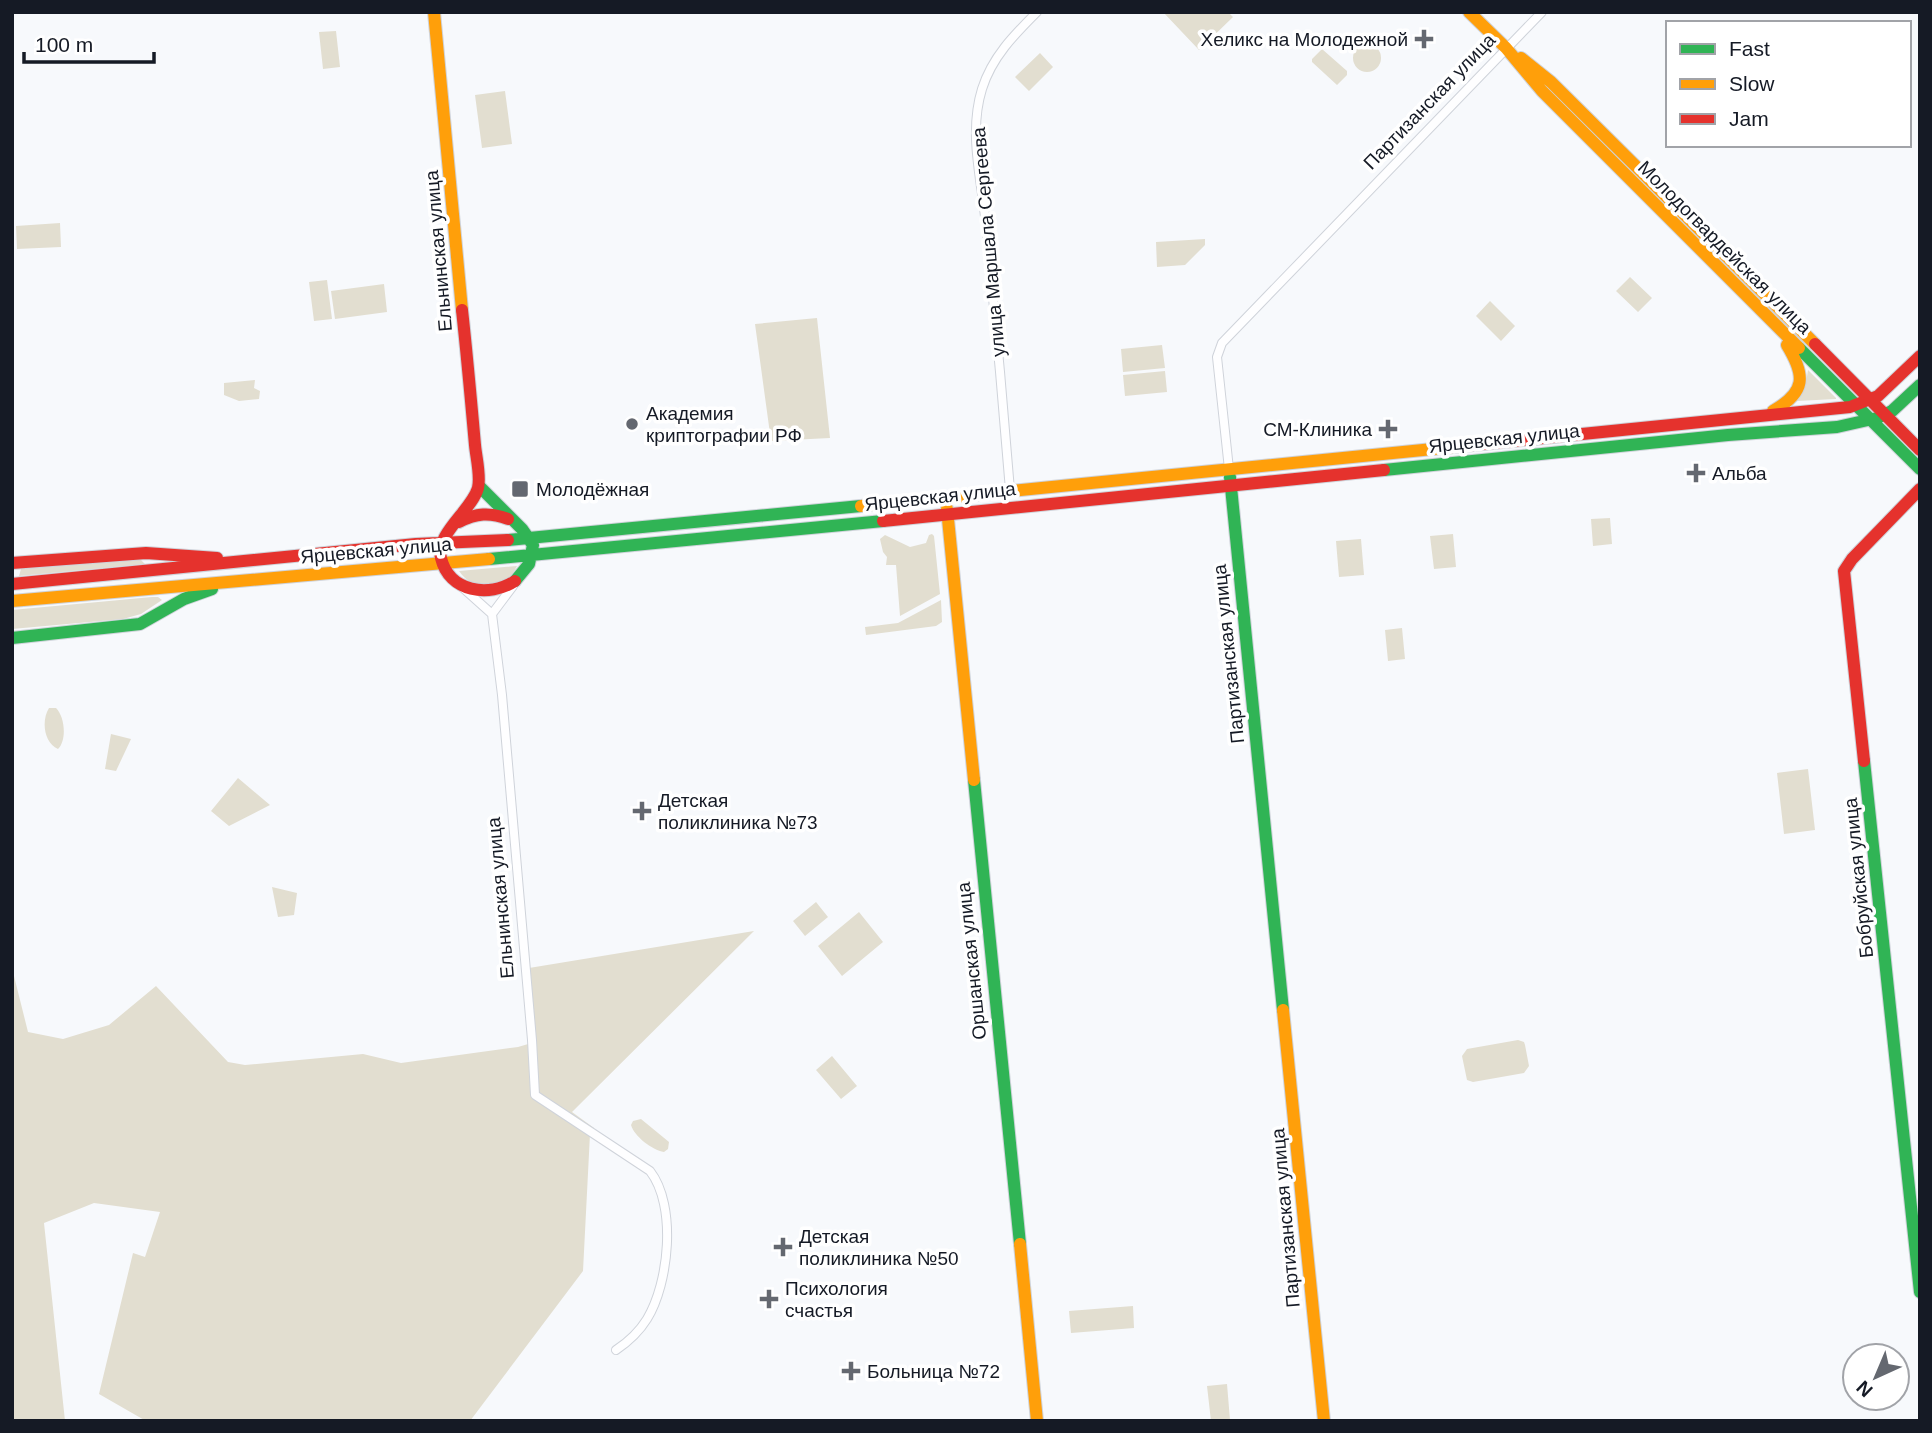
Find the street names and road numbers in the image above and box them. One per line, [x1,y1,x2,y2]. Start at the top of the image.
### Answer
street label: Партизанская улица [1359,29,1500,173]
street label: улица Маршала Сергеева [968,126,1009,358]
street label: Молодогвардейская улица [1634,157,1816,338]
street label: Ельнинская улица [421,169,456,332]
street label: Ярцевская улица [1427,420,1581,457]
street label: Ярцевская улица [863,478,1017,515]
street label: Ярцевская улица [299,533,453,568]
street label: Партизанская улица [1209,563,1248,745]
street label: Бобруйская улица [1840,796,1877,959]
street label: Ельнинская улица [483,816,518,979]
street label: Оршанская улица [953,881,990,1041]
street label: Партизанская улица [1267,1127,1304,1309]

